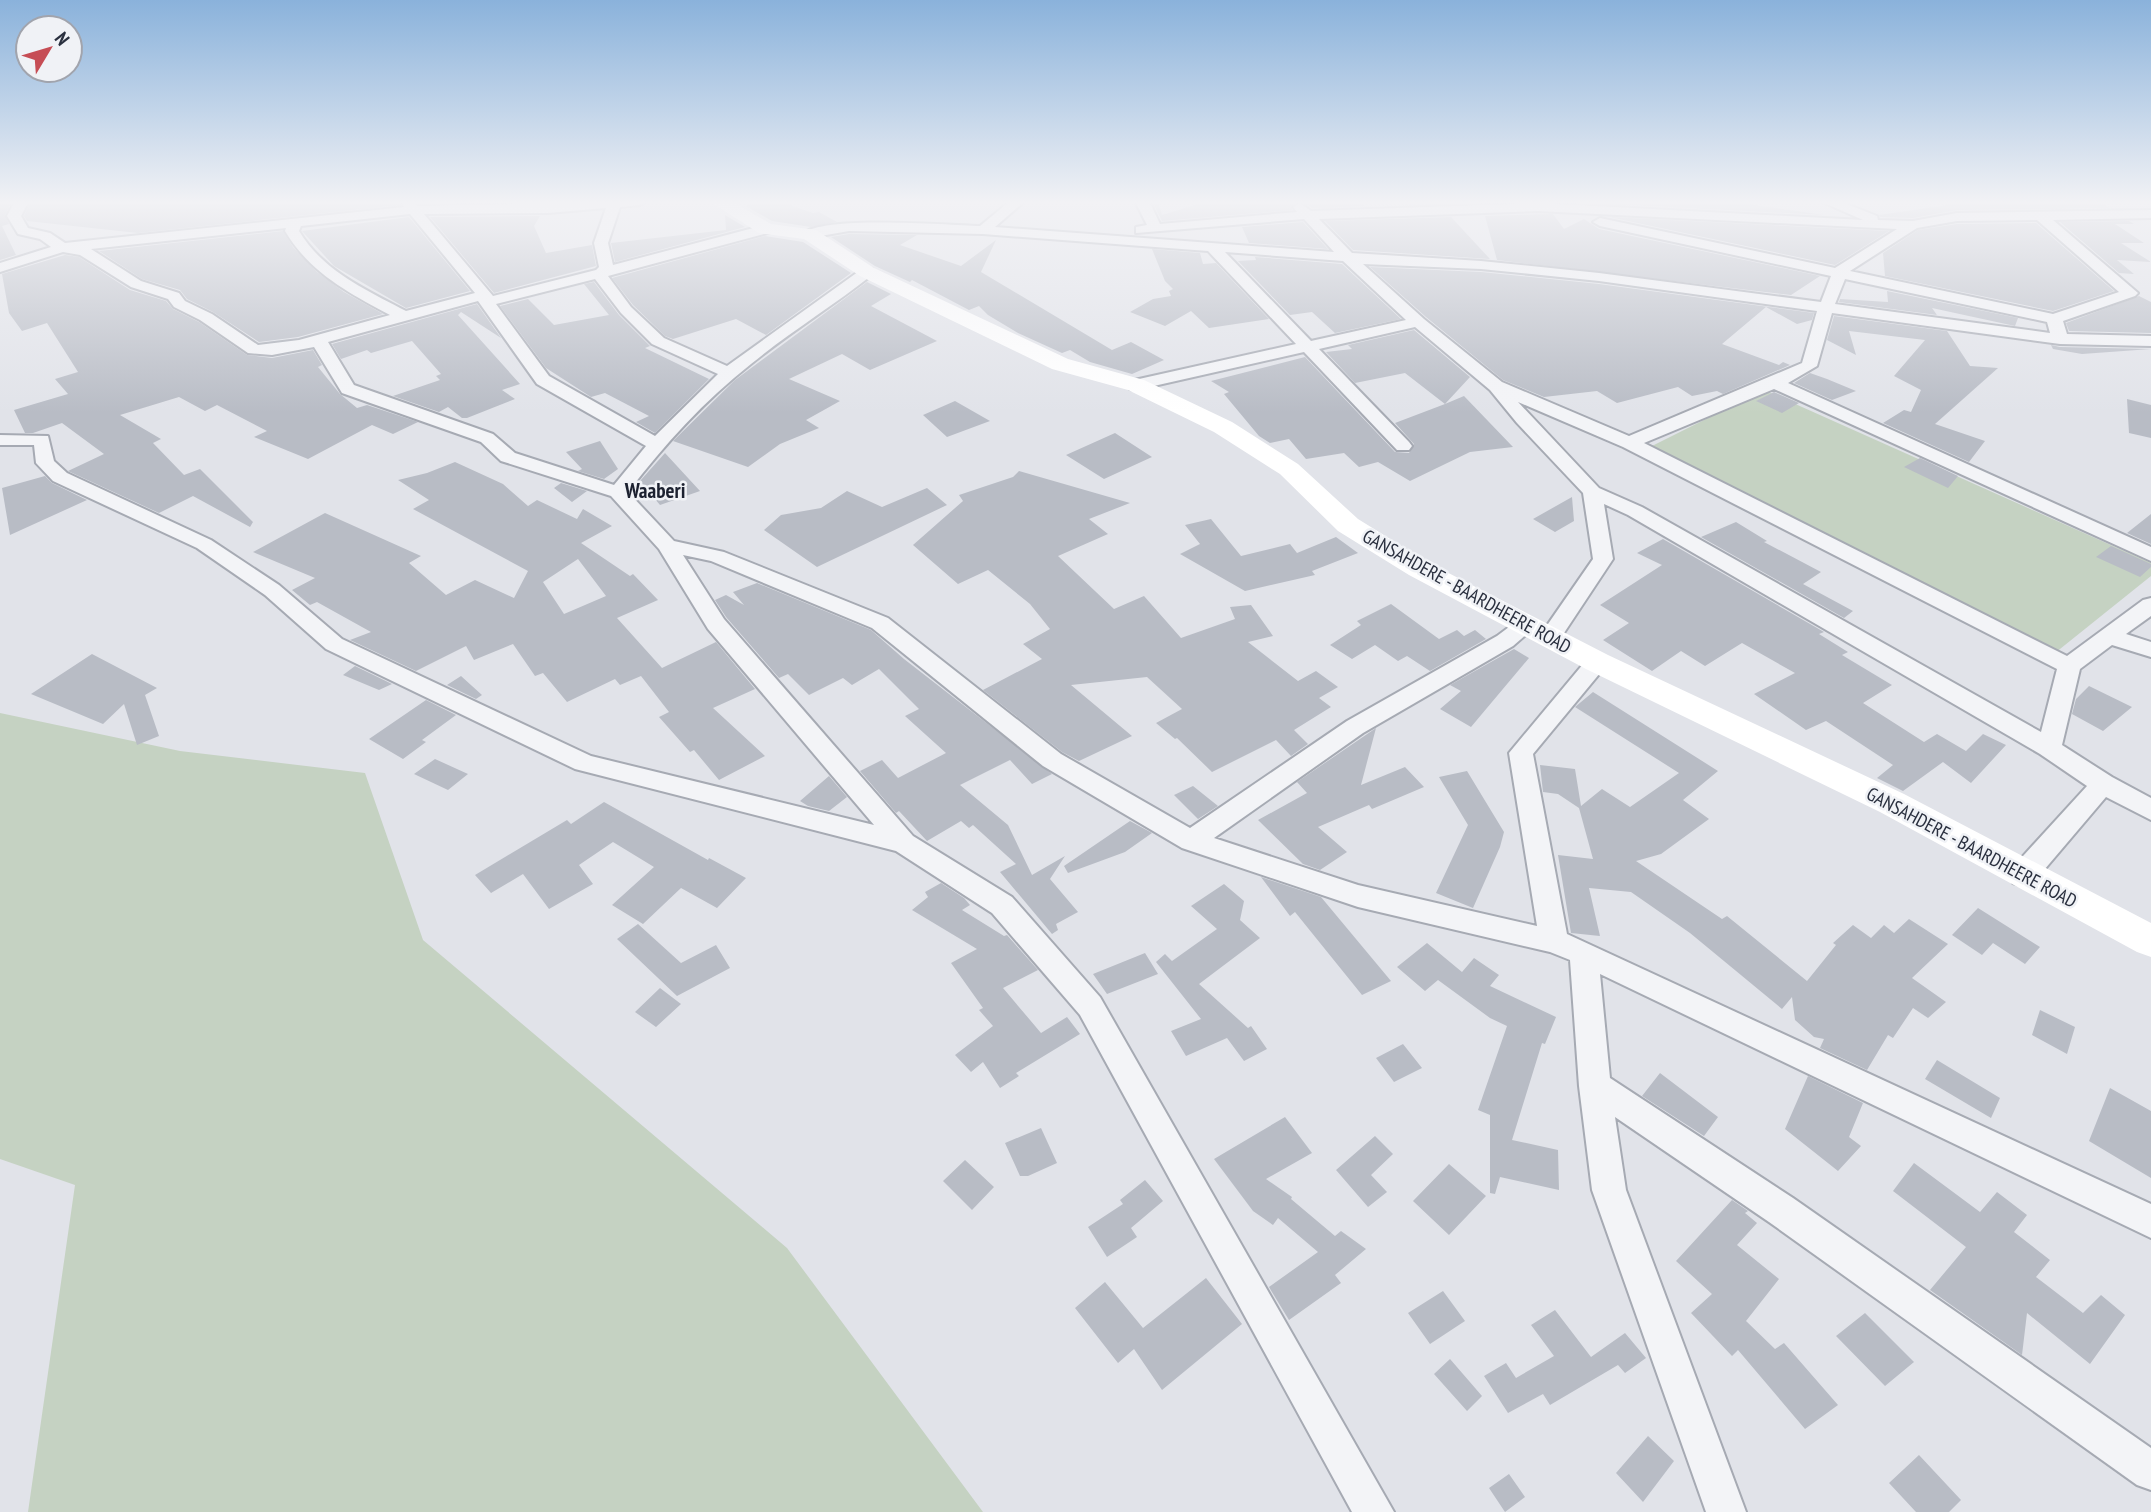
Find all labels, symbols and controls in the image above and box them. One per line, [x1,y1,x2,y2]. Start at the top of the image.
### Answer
north arrow [14,14,84,84]
text: N [50,27,75,50]
district label: Waaberi [624,477,685,504]
street label: GANSAHDERE - BAARDHEERE ROAD [1359,524,1576,658]
street label: GANSAHDERE - BAARDHEERE ROAD [1863,781,2081,913]

